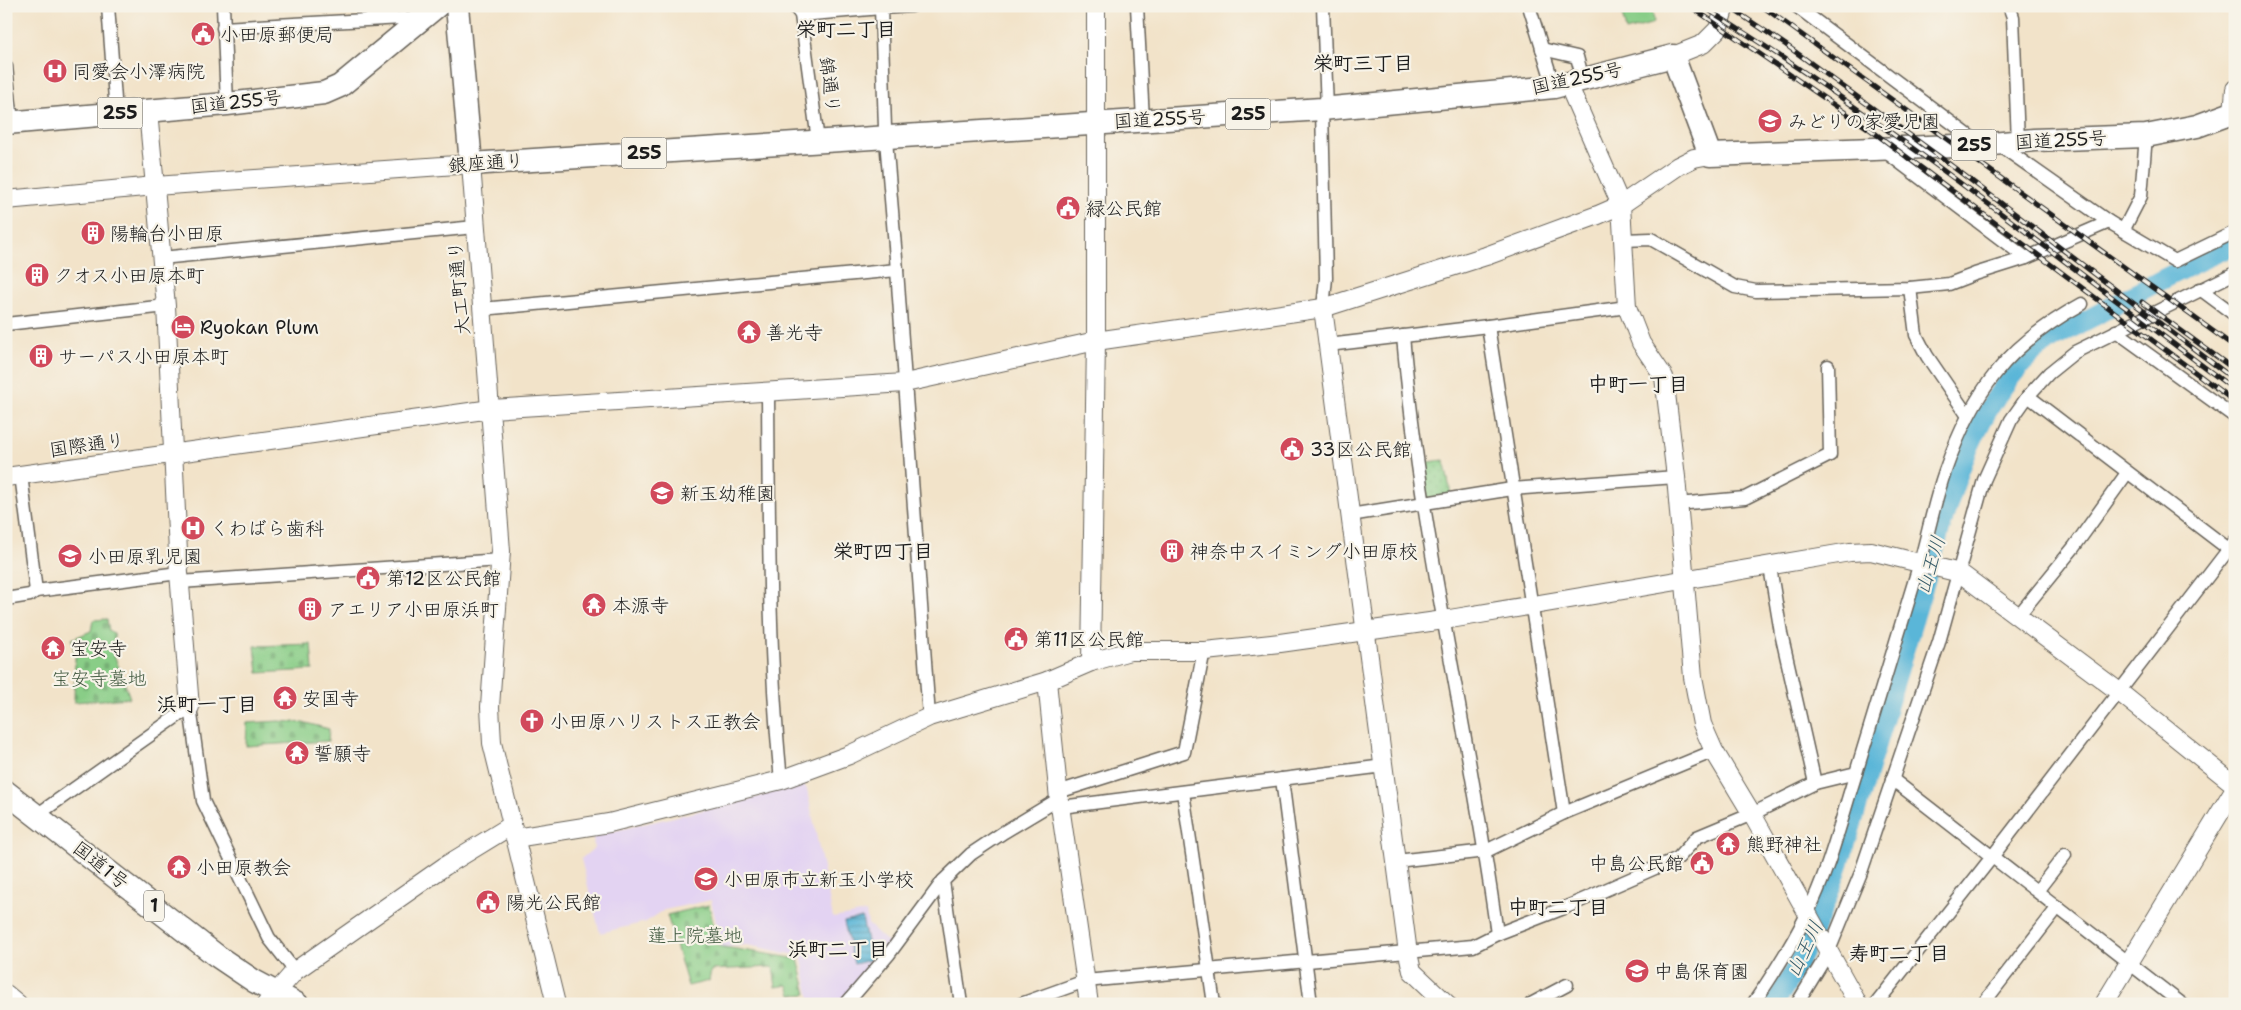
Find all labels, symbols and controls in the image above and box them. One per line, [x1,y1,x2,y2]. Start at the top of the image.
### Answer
district label: 栄町二丁目 [796,16,896,42]
public building icon: 小田原郵便局 [190,21,216,47]
place label: 小田原郵便局 [220,22,334,47]
district label: 栄町三丁目 [1313,50,1413,76]
street label: 錦通り [814,55,846,115]
street label: 国道255号 [1529,56,1625,100]
hospital icon: 同愛会小澤病院 [42,58,68,84]
place label: 同愛会小澤病院 [72,59,205,84]
street label: 国道255号 [189,85,283,119]
road number: 255 [98,98,142,128]
road number: 255 [1226,98,1270,130]
street label: 国道255号 [1113,104,1207,134]
school or university icon: みどりの家愛児園 [1757,108,1783,134]
place label: みどりの家愛児園 [1788,109,1940,134]
street label: 国道255号 [2014,125,2108,155]
road number: 255 [1952,130,1996,160]
road number: 255 [622,138,666,168]
street label: 銀座通り [447,148,525,178]
public building icon: 緑公民館 [1055,195,1081,221]
place label: 緑公民館 [1086,196,1162,221]
building icon: 陽輪台小田原 [80,220,106,246]
place label: 陽輪台小田原 [110,221,224,246]
street label: 大工町通り [442,240,476,336]
building icon: クオス小田原本町 [24,262,50,288]
place label: クオス小田原本町 [54,263,205,288]
hotel icon: Ryokan Plum [170,314,196,340]
place label: Ryokan Plum [200,315,319,340]
temple icon: 善光寺 [736,319,762,345]
place label: 善光寺 [766,320,823,345]
building icon: サーパス小田原本町 [28,343,54,369]
place label: サーパス小田原本町 [58,344,229,369]
district label: 中町一丁目 [1588,371,1688,397]
street label: 国際通り [48,427,126,463]
public building icon: 33区公民館 [1279,436,1305,462]
place label: 33区公民館 [1310,437,1411,462]
school or university icon: 新玉幼稚園 [649,480,675,506]
place label: 新玉幼稚園 [680,481,775,506]
hospital icon: くわばら歯科 [180,515,206,541]
place label: くわばら歯科 [210,516,324,541]
water label: 山王川 [1909,533,1951,597]
district label: 栄町四丁目 [833,538,933,564]
building icon: 神奈中スイミング小田原校 [1159,538,1185,564]
place label: 神奈中スイミング小田原校 [1190,539,1418,564]
school or university icon: 小田原乳児園 [57,543,83,569]
place label: 小田原乳児園 [88,544,202,569]
public building icon: 第12区公民館 [355,565,381,591]
place label: 第12区公民館 [386,566,501,591]
temple icon: 本源寺 [581,592,607,618]
place label: 本源寺 [612,593,669,618]
building icon: アエリア小田原浜町 [297,596,323,622]
place label: アエリア小田原浜町 [328,597,499,622]
public building icon: 第11区公民館 [1003,626,1029,652]
place label: 第11区公民館 [1034,627,1144,652]
temple icon: 宝安寺 [40,635,66,661]
place label: 宝安寺 [70,636,127,661]
park label: 宝安寺墓地 [51,666,147,691]
temple icon: 安国寺 [272,685,298,711]
place label: 安国寺 [302,686,359,711]
district label: 浜町一丁目 [157,691,257,717]
church icon: 小田原ハリストス正教会 [519,708,545,734]
place label: 小田原ハリストス正教会 [550,709,761,734]
temple icon: 誓願寺 [284,740,310,766]
place label: 誓願寺 [314,741,371,766]
temple icon: 熊野神社 [1715,831,1741,857]
place label: 熊野神社 [1746,832,1822,857]
street label: 国道1号 [68,835,134,895]
public building icon: 中島公民館 [1689,850,1715,876]
place label: 中島公民館 [1589,851,1684,876]
temple icon: 小田原教会 [166,854,192,880]
place label: 小田原教会 [196,855,291,880]
school or university icon: 小田原市立新玉小学校 [693,866,719,892]
place label: 小田原市立新玉小学校 [724,867,914,892]
public building icon: 陽光公民館 [475,889,501,915]
road number: 1 [144,890,164,921]
place label: 陽光公民館 [506,890,601,915]
district label: 中町二丁目 [1508,894,1608,920]
water label: 山王川 [1779,916,1829,982]
park label: 蓮上院墓地 [647,923,743,948]
district label: 浜町二丁目 [788,936,888,962]
district label: 寿町二丁目 [1849,940,1949,966]
school or university icon: 中島保育園 [1624,958,1650,984]
place label: 中島保育園 [1654,959,1749,984]

